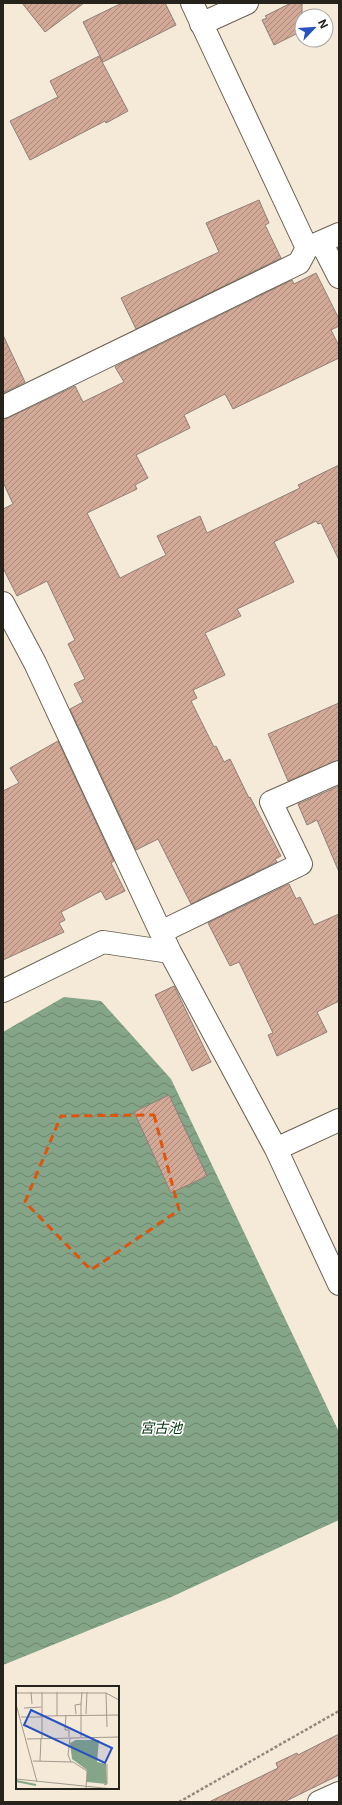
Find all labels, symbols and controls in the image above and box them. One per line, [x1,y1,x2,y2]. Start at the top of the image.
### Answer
north arrow [294,8,334,48]
text: N [315,17,331,31]
water label: 宮古池 [140,1419,184,1436]
inset map [16,1686,119,1789]

